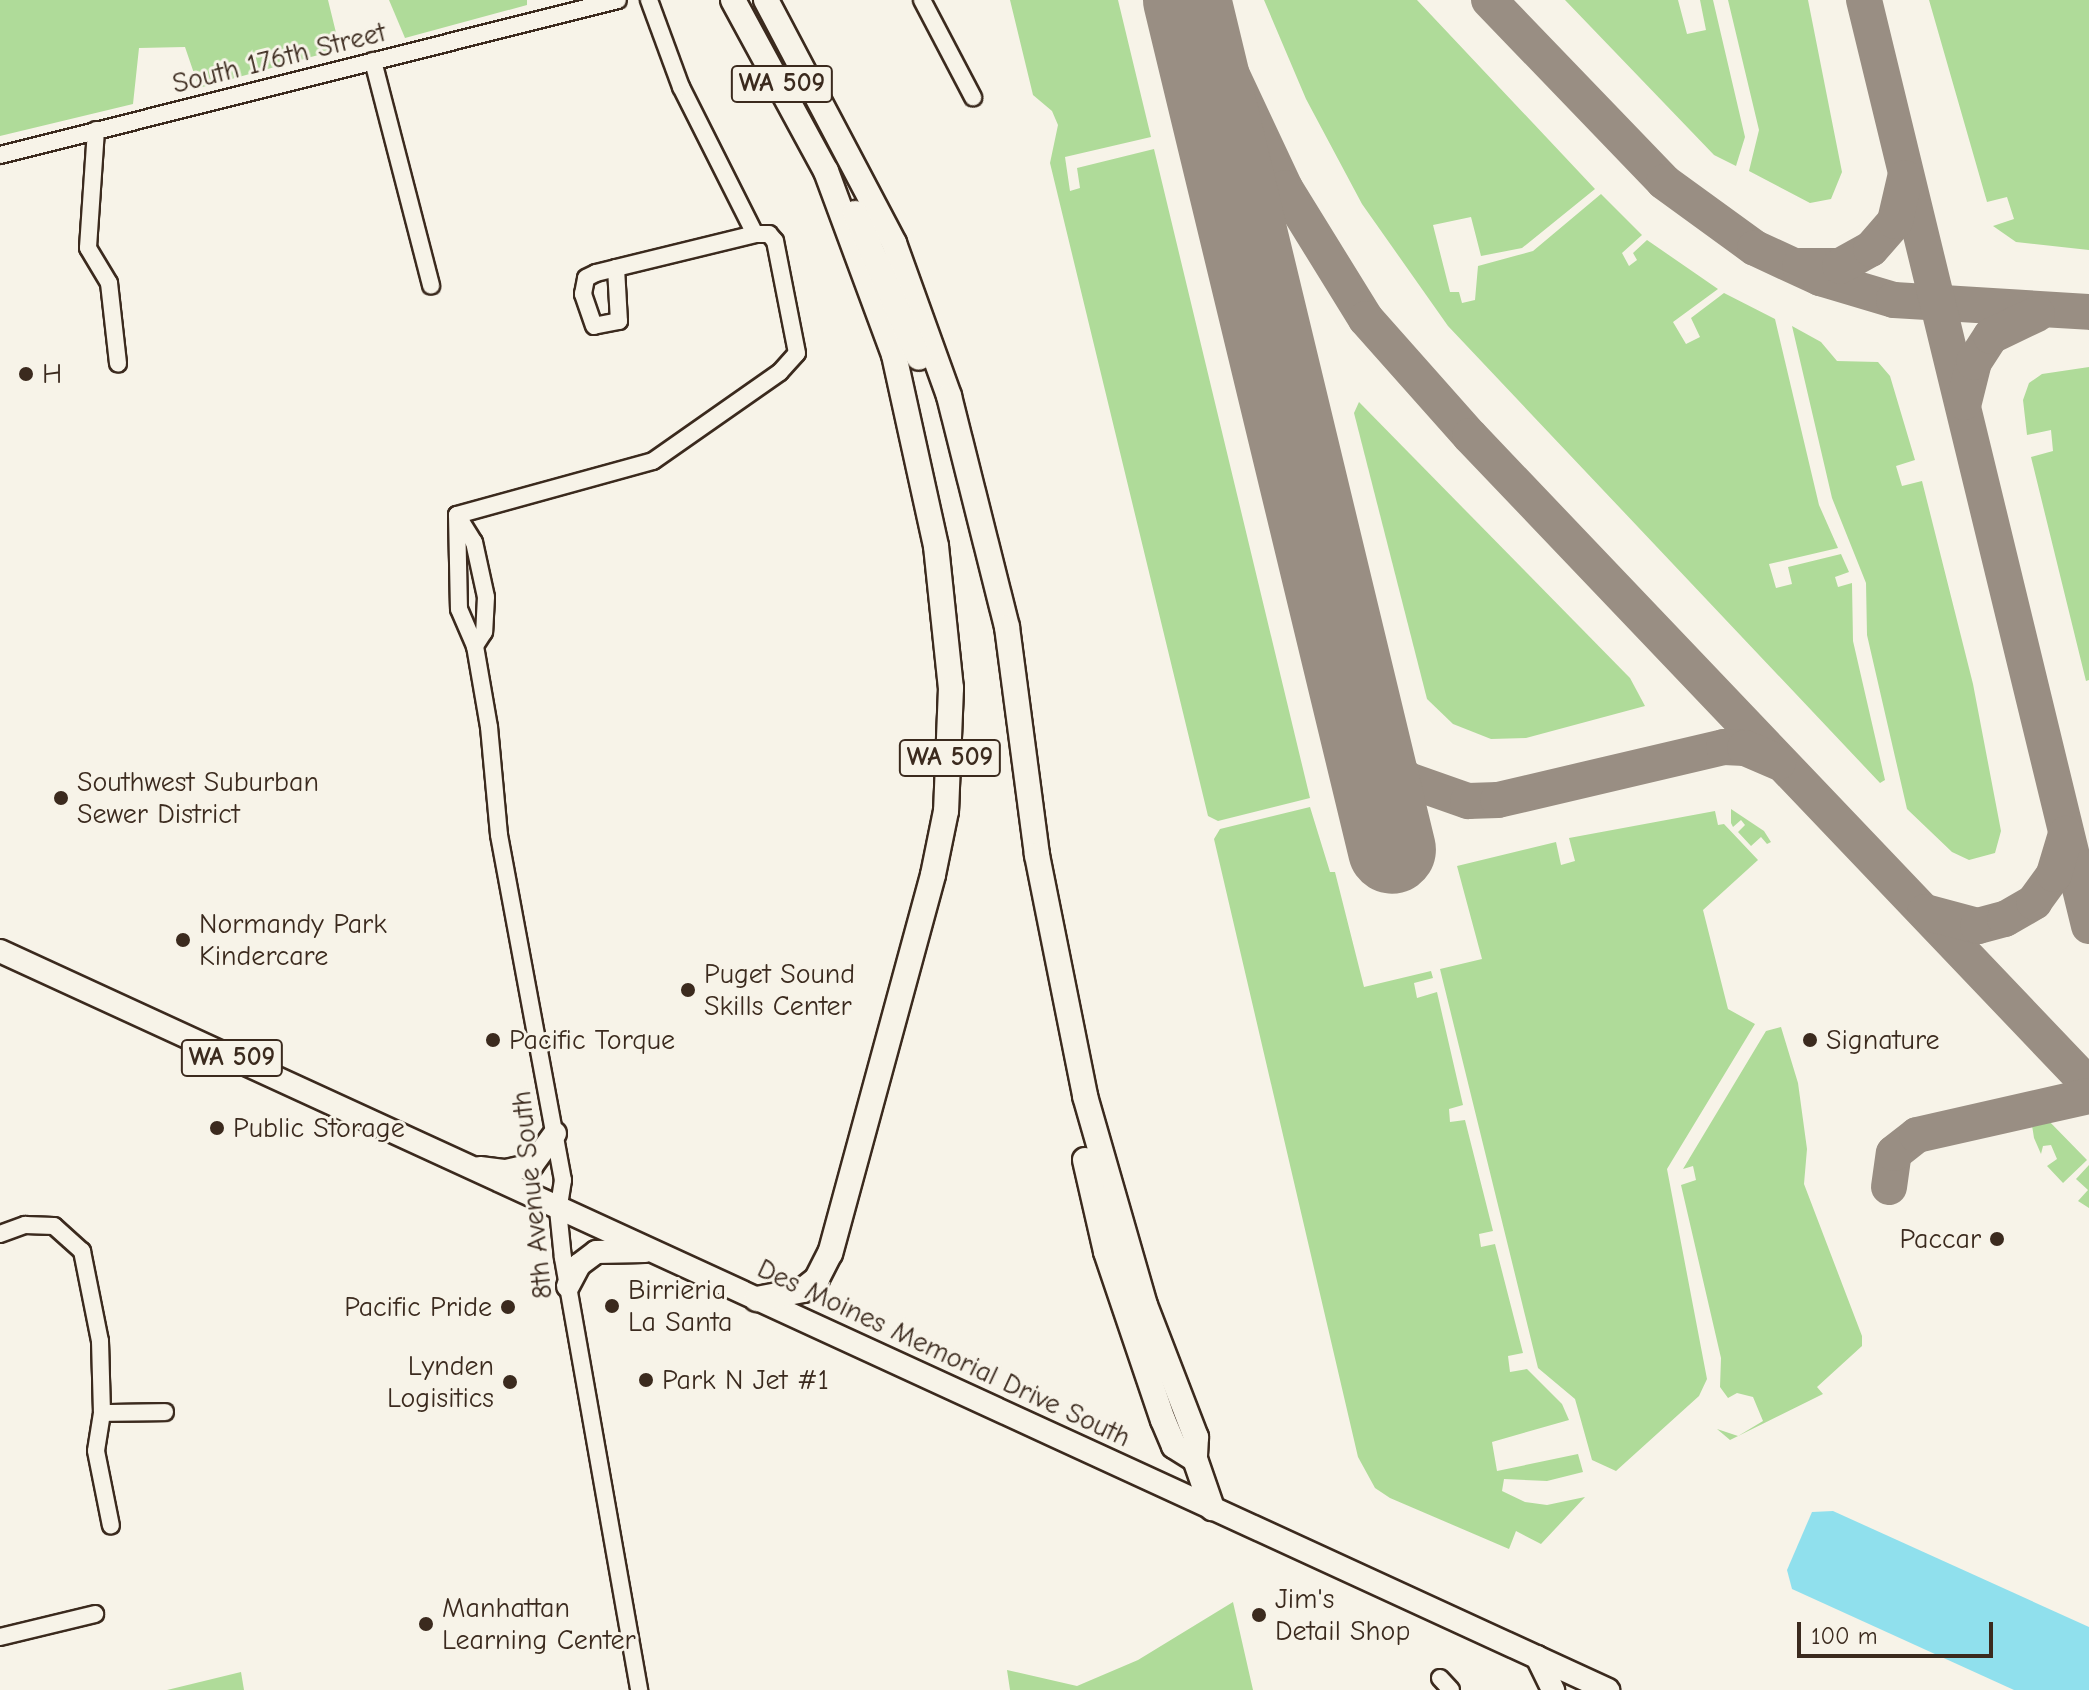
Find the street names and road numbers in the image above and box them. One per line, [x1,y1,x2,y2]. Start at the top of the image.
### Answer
street label: South 176th Street [169,15,389,101]
road number: WA 509 [730,62,834,106]
road number: WA 509 [898,736,1002,780]
road number: WA 509 [180,1036,284,1080]
street label: 8th Avenue South [504,1089,560,1301]
street label: Des Moines Memorial Drive South [752,1252,1136,1454]

